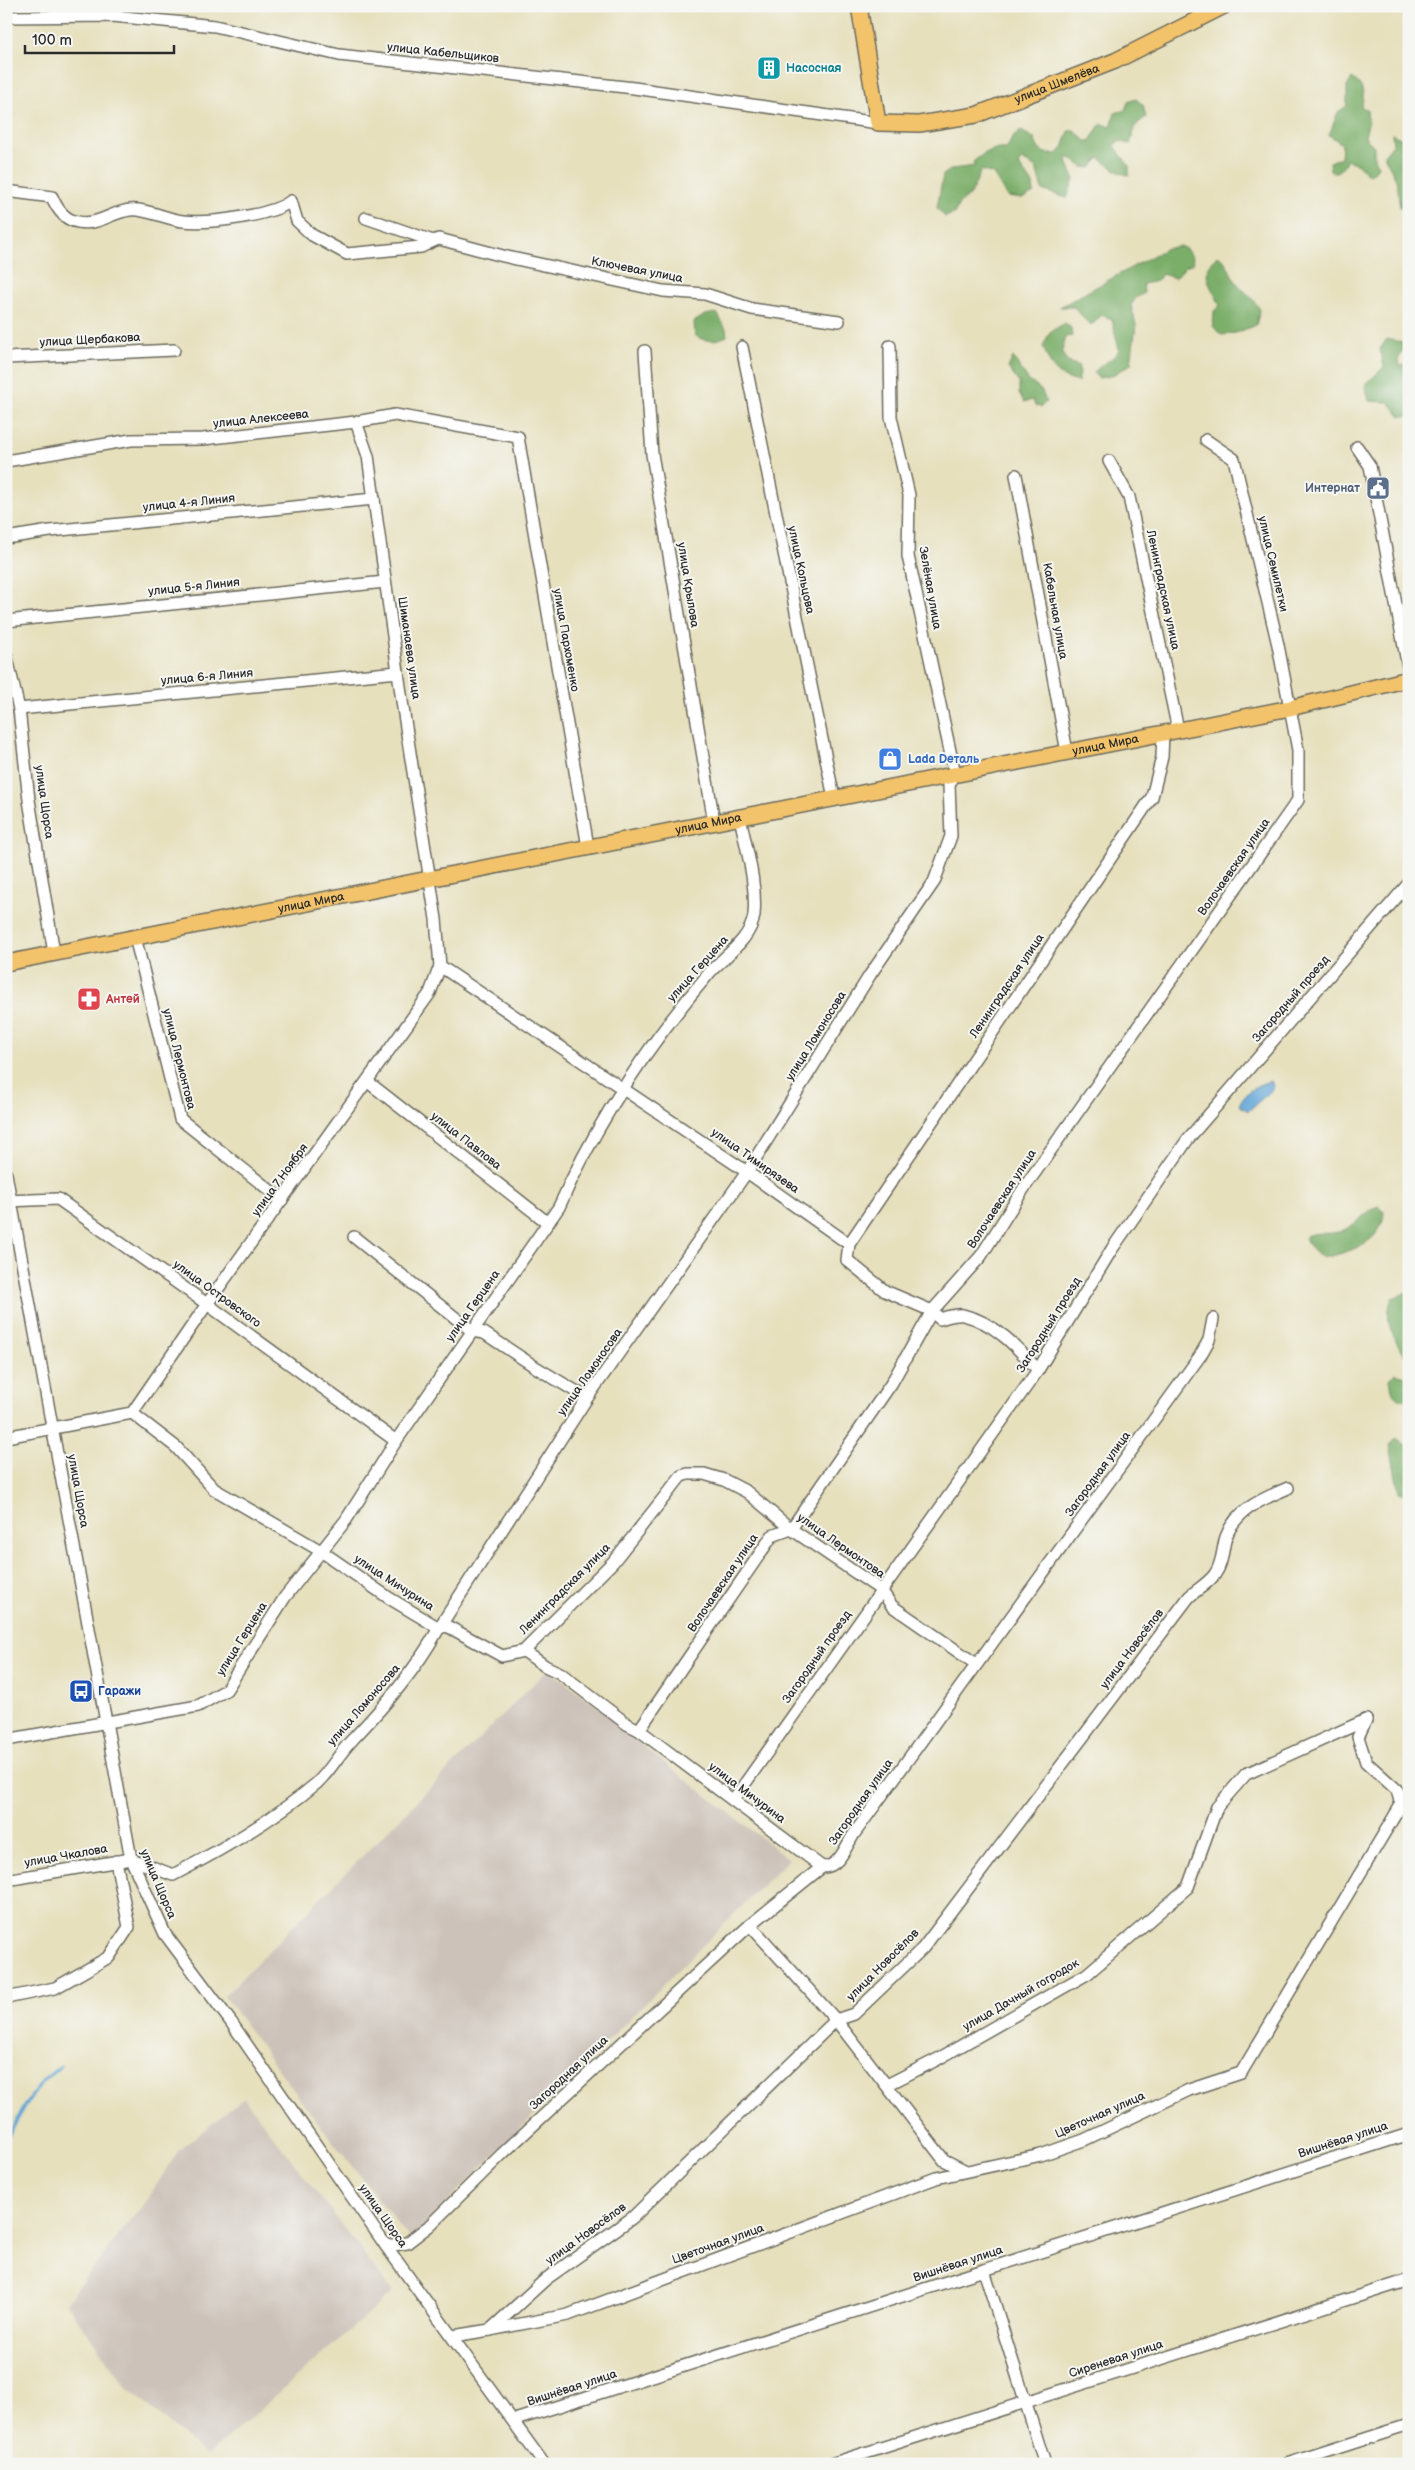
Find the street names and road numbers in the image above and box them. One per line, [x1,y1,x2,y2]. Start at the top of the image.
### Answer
street label: улица Кабельщиков [386,40,500,66]
street label: улица Шмелёва [1012,60,1101,107]
street label: Ключевая улица [590,254,684,286]
street label: улица Щербакова [39,330,141,350]
street label: улица Алексеева [212,407,310,431]
street label: улица 4-я Линия [142,491,236,515]
street label: улица Семилетки [1255,515,1291,613]
street label: улица Кольцова [784,525,818,615]
street label: Ленинградская улица [1143,527,1183,652]
street label: улица Крылова [674,541,702,629]
street label: Зелёная улица [915,545,945,631]
street label: Кабельная улица [1039,562,1071,660]
street label: улица 5-я Линия [147,575,241,599]
street label: улица Пархоменко [550,587,582,693]
street label: Шиманаева улица [394,596,424,700]
street label: улица 6-я Линия [160,665,254,689]
street label: улица Мира [1071,731,1140,759]
street label: улица Щорса [31,764,57,840]
street label: улица Мира [674,810,743,837]
street label: Волочаевская улица [1195,815,1273,919]
street label: улица Мира [277,889,345,916]
street label: Ленинградская улица [966,931,1048,1042]
street label: улица Герцена [664,933,732,1005]
street label: Загородный проезд [1249,952,1333,1045]
street label: улица Ломоносова [782,988,850,1084]
street label: улица Лермонтова [159,1007,199,1111]
street label: улица Павлова [428,1109,504,1173]
street label: улица Тимирязева [708,1125,802,1197]
street label: улица 7 Ноября [249,1140,312,1219]
street label: Волочаевская улица [964,1147,1040,1251]
street label: улица Островского [170,1257,264,1331]
street label: улица Герцена [443,1267,503,1345]
street label: Загородный проезд [1013,1274,1085,1376]
street label: улица Ломоносова [554,1325,626,1419]
street label: Загородная улица [1062,1428,1134,1520]
street label: улица Щорса [64,1453,92,1529]
street label: улица Лермонтова [794,1510,888,1582]
street label: Волочаевская улица [685,1531,761,1635]
street label: Ленинградская улица [516,1540,614,1638]
street label: улица Мичурина [351,1552,437,1614]
street label: улица Герцена [213,1599,271,1679]
street label: улица Новосёлов [1097,1606,1167,1692]
street label: Загородный проезд [779,1607,855,1706]
street label: улица Ломоносова [325,1661,403,1749]
street label: Загородная улица [826,1756,896,1848]
street label: улица Мичурина [706,1759,788,1827]
street label: улица Чкалова [23,1841,109,1871]
street label: улица Щорса [137,1847,179,1921]
street label: улица Новосёлов [844,1925,923,2004]
street label: улица Дачный гогродок [960,1955,1082,2034]
street label: Загородная улица [527,2033,611,2113]
street label: Цветочная улица [1053,2088,1147,2142]
street label: Вишнёвая улица [1296,2118,1390,2162]
street label: улица Щорса [356,2181,410,2251]
street label: улица Новосёлов [543,2199,630,2268]
street label: Цветочная улица [670,2220,766,2268]
street label: Вишнёвая улица [911,2242,1005,2286]
street label: Сиреневая улица [1067,2337,1165,2381]
street label: Вишнёвая улица [525,2366,619,2410]

